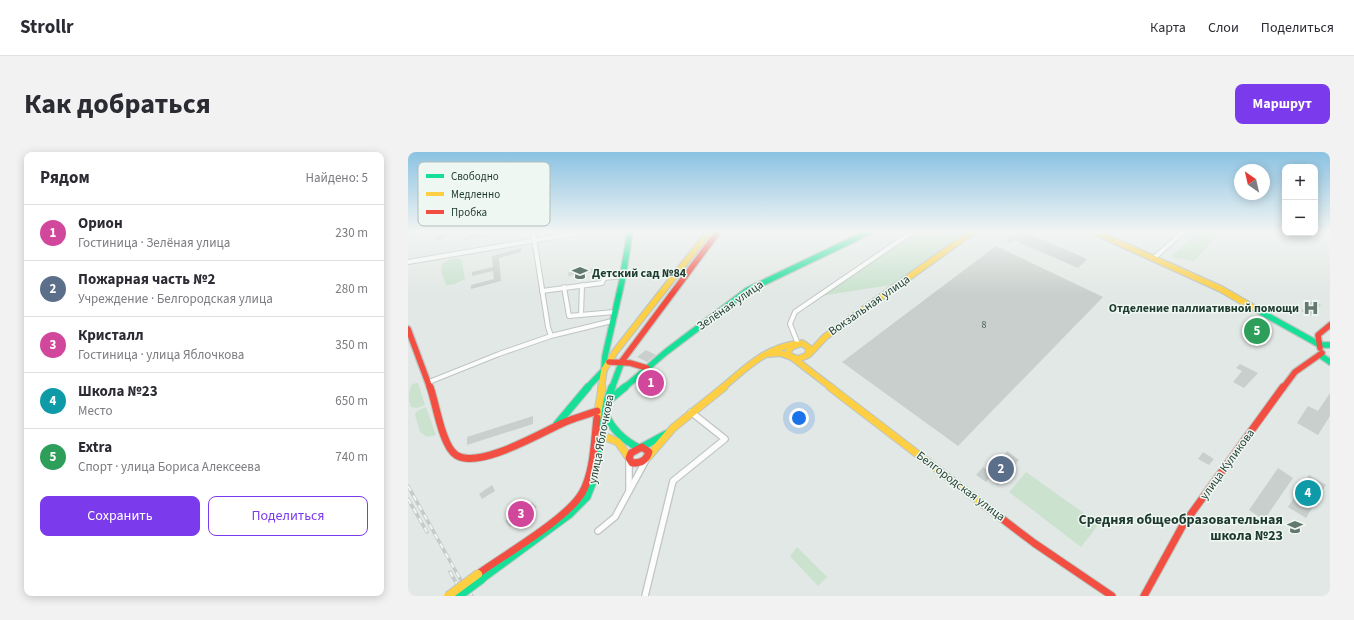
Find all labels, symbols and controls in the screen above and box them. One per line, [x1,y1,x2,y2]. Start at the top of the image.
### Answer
text: Strollr [20,14,74,41]
text: Карта [1150,18,1186,38]
text: Слои [1208,18,1239,38]
text: Поделиться [1261,18,1334,38]
text: Как добраться [24,84,211,124]
button: Маршрут [1235,84,1330,124]
legend [418,162,550,226]
north arrow [1234,164,1270,200]
map controls [1282,164,1318,236]
button: + [1282,164,1318,200]
text: Рядом [40,166,90,190]
text: Найдено: 5 [306,169,368,187]
text: Свободно [451,169,499,184]
text: Медленно [451,187,500,202]
button: − [1282,200,1318,236]
text: Пробка [451,205,487,220]
text: Орион [78,213,123,234]
text: 1 [50,224,56,242]
text: 230 m [335,224,368,242]
text: Гостиница · Зелёная улица [78,234,230,252]
school or university icon: Детский сад №84 [571,264,589,282]
place label: Детский сад №84 [592,265,687,282]
text: Пожарная часть №2 [78,269,215,290]
street label: Вокзальная улица [825,271,914,340]
street label: Зелёная улица [694,276,767,335]
text: 2 [50,280,56,298]
text: 280 m [335,280,368,298]
text: Учреждение · Белгородская улица [78,290,273,308]
hospital icon: Отделение паллиативной помощи [1302,299,1320,317]
place label: Отделение паллиативной помощи [1109,300,1299,317]
pin: 5 [1244,316,1270,346]
house number: 8 [982,318,987,332]
text: Кристалл [78,325,144,346]
text: 3 [50,336,56,354]
text: 350 m [335,336,368,354]
text: Гостиница · улица Яблочкова [78,346,244,364]
pin: 1 [638,368,664,398]
text: Школа №23 [78,381,158,402]
text: 4 [50,392,56,410]
text: 650 m [335,392,368,410]
street label: улица Яблочкова [584,393,618,485]
text: Место [78,402,113,420]
your location [789,408,809,428]
street label: улица Куликова [1196,425,1259,503]
text: Extra [78,437,112,458]
street label: Белгородская улица [913,447,1009,525]
text: 5 [50,448,56,466]
text: 740 m [335,448,368,466]
pin: 2 [988,454,1014,484]
text: Спорт · улица Бориса Алексеева [78,458,260,476]
pin: 4 [1295,478,1321,508]
button: Сохранить [40,496,200,536]
button: Поделиться [208,496,368,536]
pin: 3 [508,499,534,529]
place label: Средняя общеобразовательная школа №23 [1079,510,1283,546]
school or university icon: Средняя общеобразовательная школа №23 [1286,518,1304,536]

